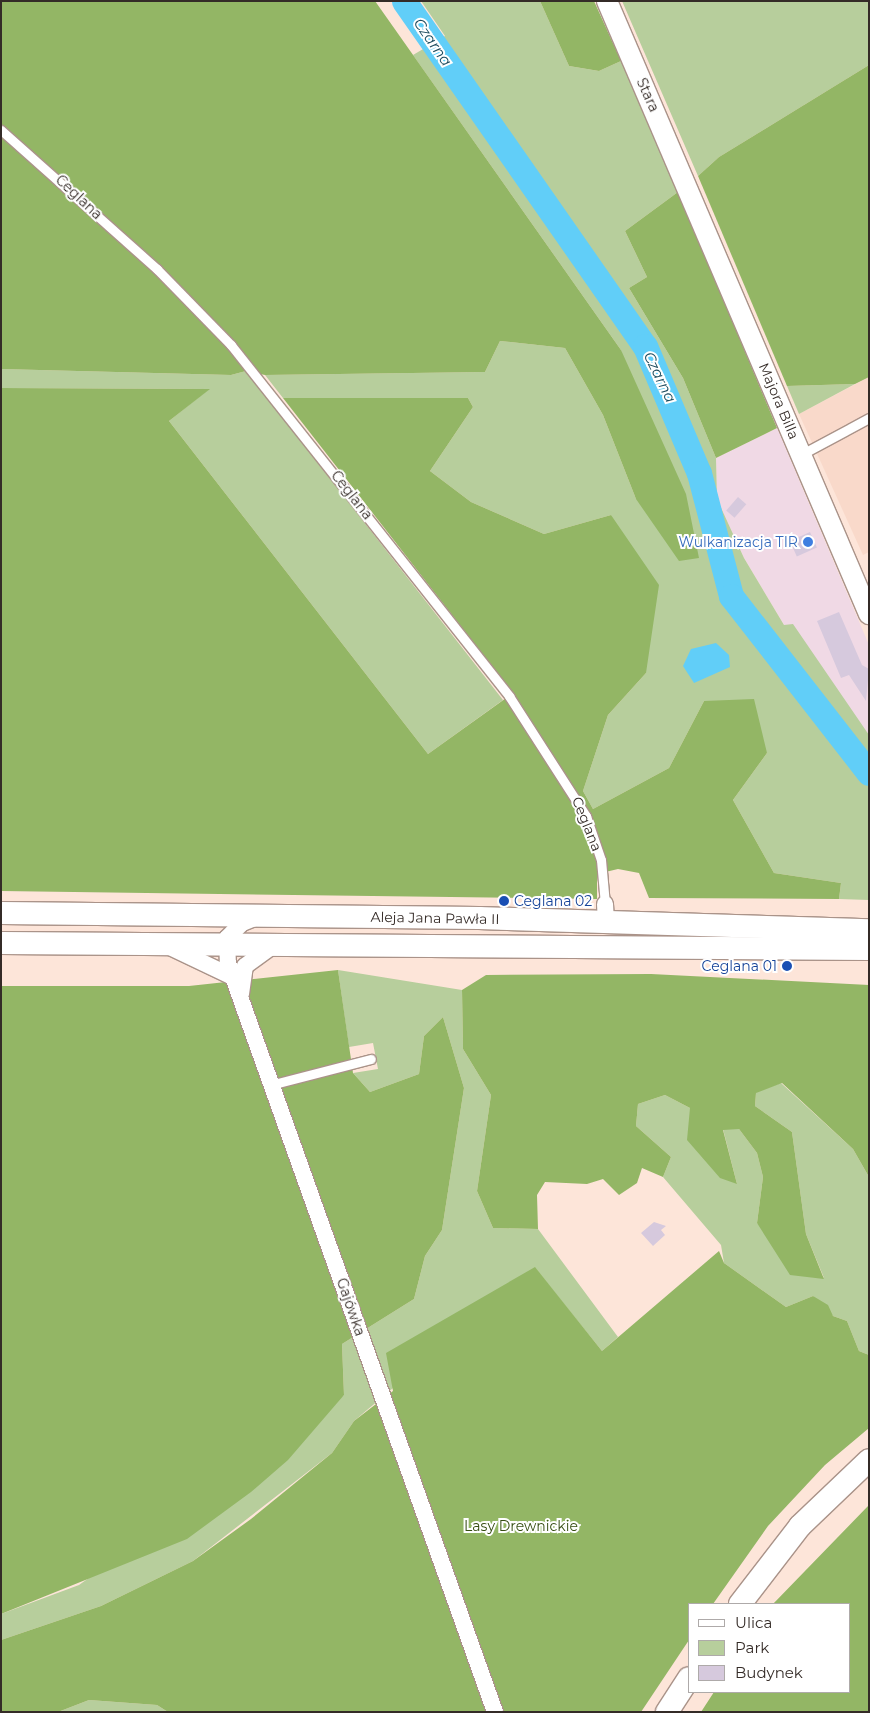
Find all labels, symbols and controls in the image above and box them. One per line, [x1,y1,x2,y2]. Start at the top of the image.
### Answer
water label: Czarna [410,15,456,69]
street label: Stara [633,75,663,115]
street label: Ceglana [52,171,106,223]
water label: Czarna [640,349,680,405]
street label: Majora Billa [755,360,803,442]
street label: Ceglana [328,467,376,523]
place label: Wulkanizacja TIR [679,534,798,550]
marker: Wulkanizacja TIR [802,536,814,548]
street label: Ceglana [568,794,606,854]
place label: Ceglana 02 [514,893,592,909]
marker: Ceglana 02 [498,895,510,907]
street label: Aleja Jana Pawła II [370,908,500,928]
place label: Ceglana 01 [702,958,777,974]
marker: Ceglana 01 [781,960,793,972]
street label: Gajówka [333,1276,369,1338]
park label: Lasy Drewnickie [464,1518,578,1534]
legend [688,1603,850,1693]
text: Ulica [735,1613,772,1632]
text: Park [735,1638,769,1657]
text: Budynek [735,1663,803,1682]

